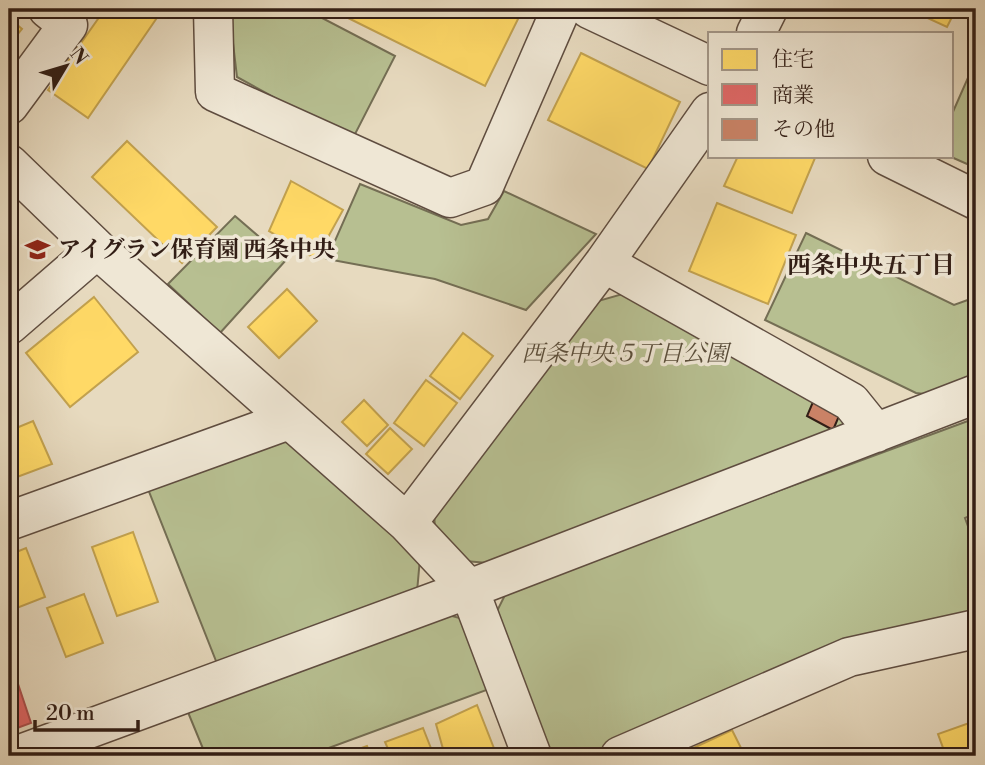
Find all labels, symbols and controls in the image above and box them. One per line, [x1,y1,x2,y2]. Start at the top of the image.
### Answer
north arrow [32,32,102,102]
legend [708,32,954,158]
text: N [65,43,93,69]
text: 住宅 [772,47,814,73]
text: 商業 [772,83,814,109]
text: その他 [772,117,835,143]
school or university icon: アイグラン保育園 西条中央 [24,235,52,263]
place label: アイグラン保育園 西条中央 [58,236,335,264]
district label: 西条中央五丁目 [787,251,955,281]
park label: 西条中央５丁目公園 [522,340,733,368]
scale bar [35,688,138,732]
text: 20 m [46,701,95,727]

